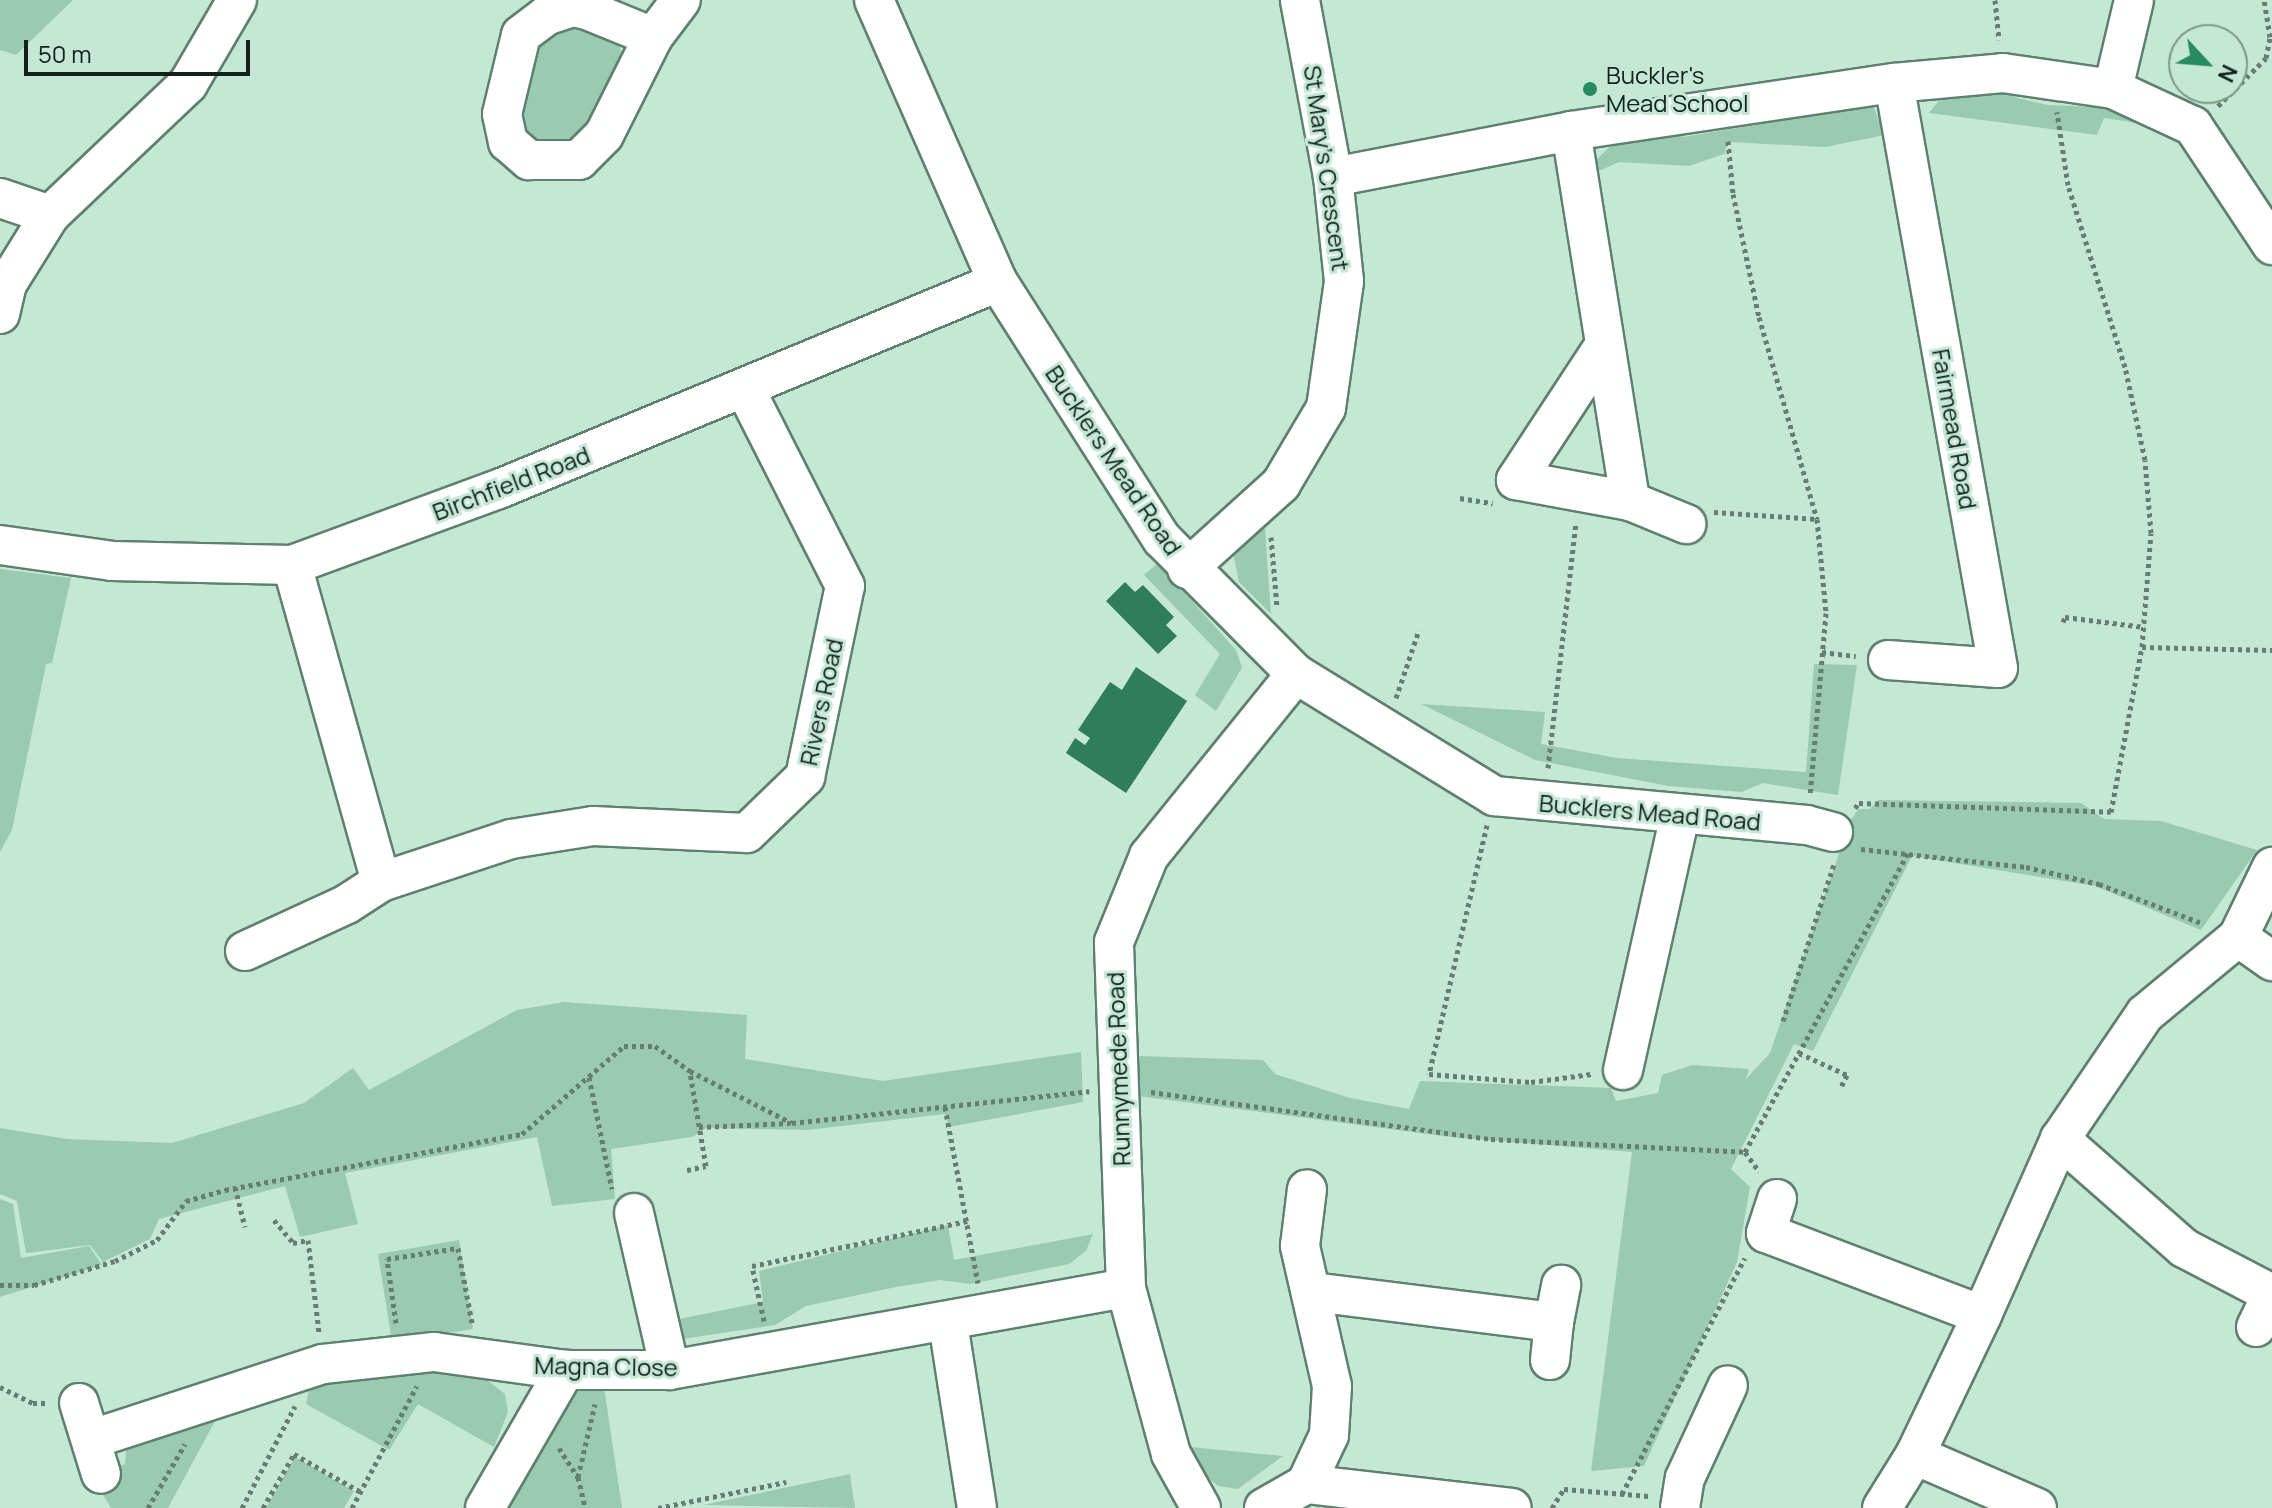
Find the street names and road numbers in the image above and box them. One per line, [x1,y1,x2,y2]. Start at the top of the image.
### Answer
street label: St Mary's Crescent [1298,63,1356,273]
street label: Fairmead Road [1927,346,1983,512]
street label: Bucklers Mead Road [1040,360,1188,560]
street label: Birchfield Road [428,440,594,526]
street label: Rivers Road [794,636,848,768]
street label: Bucklers Mead Road [1538,788,1762,836]
street label: Runnymede Road [1100,971,1136,1167]
street label: Magna Close [534,1350,678,1382]

